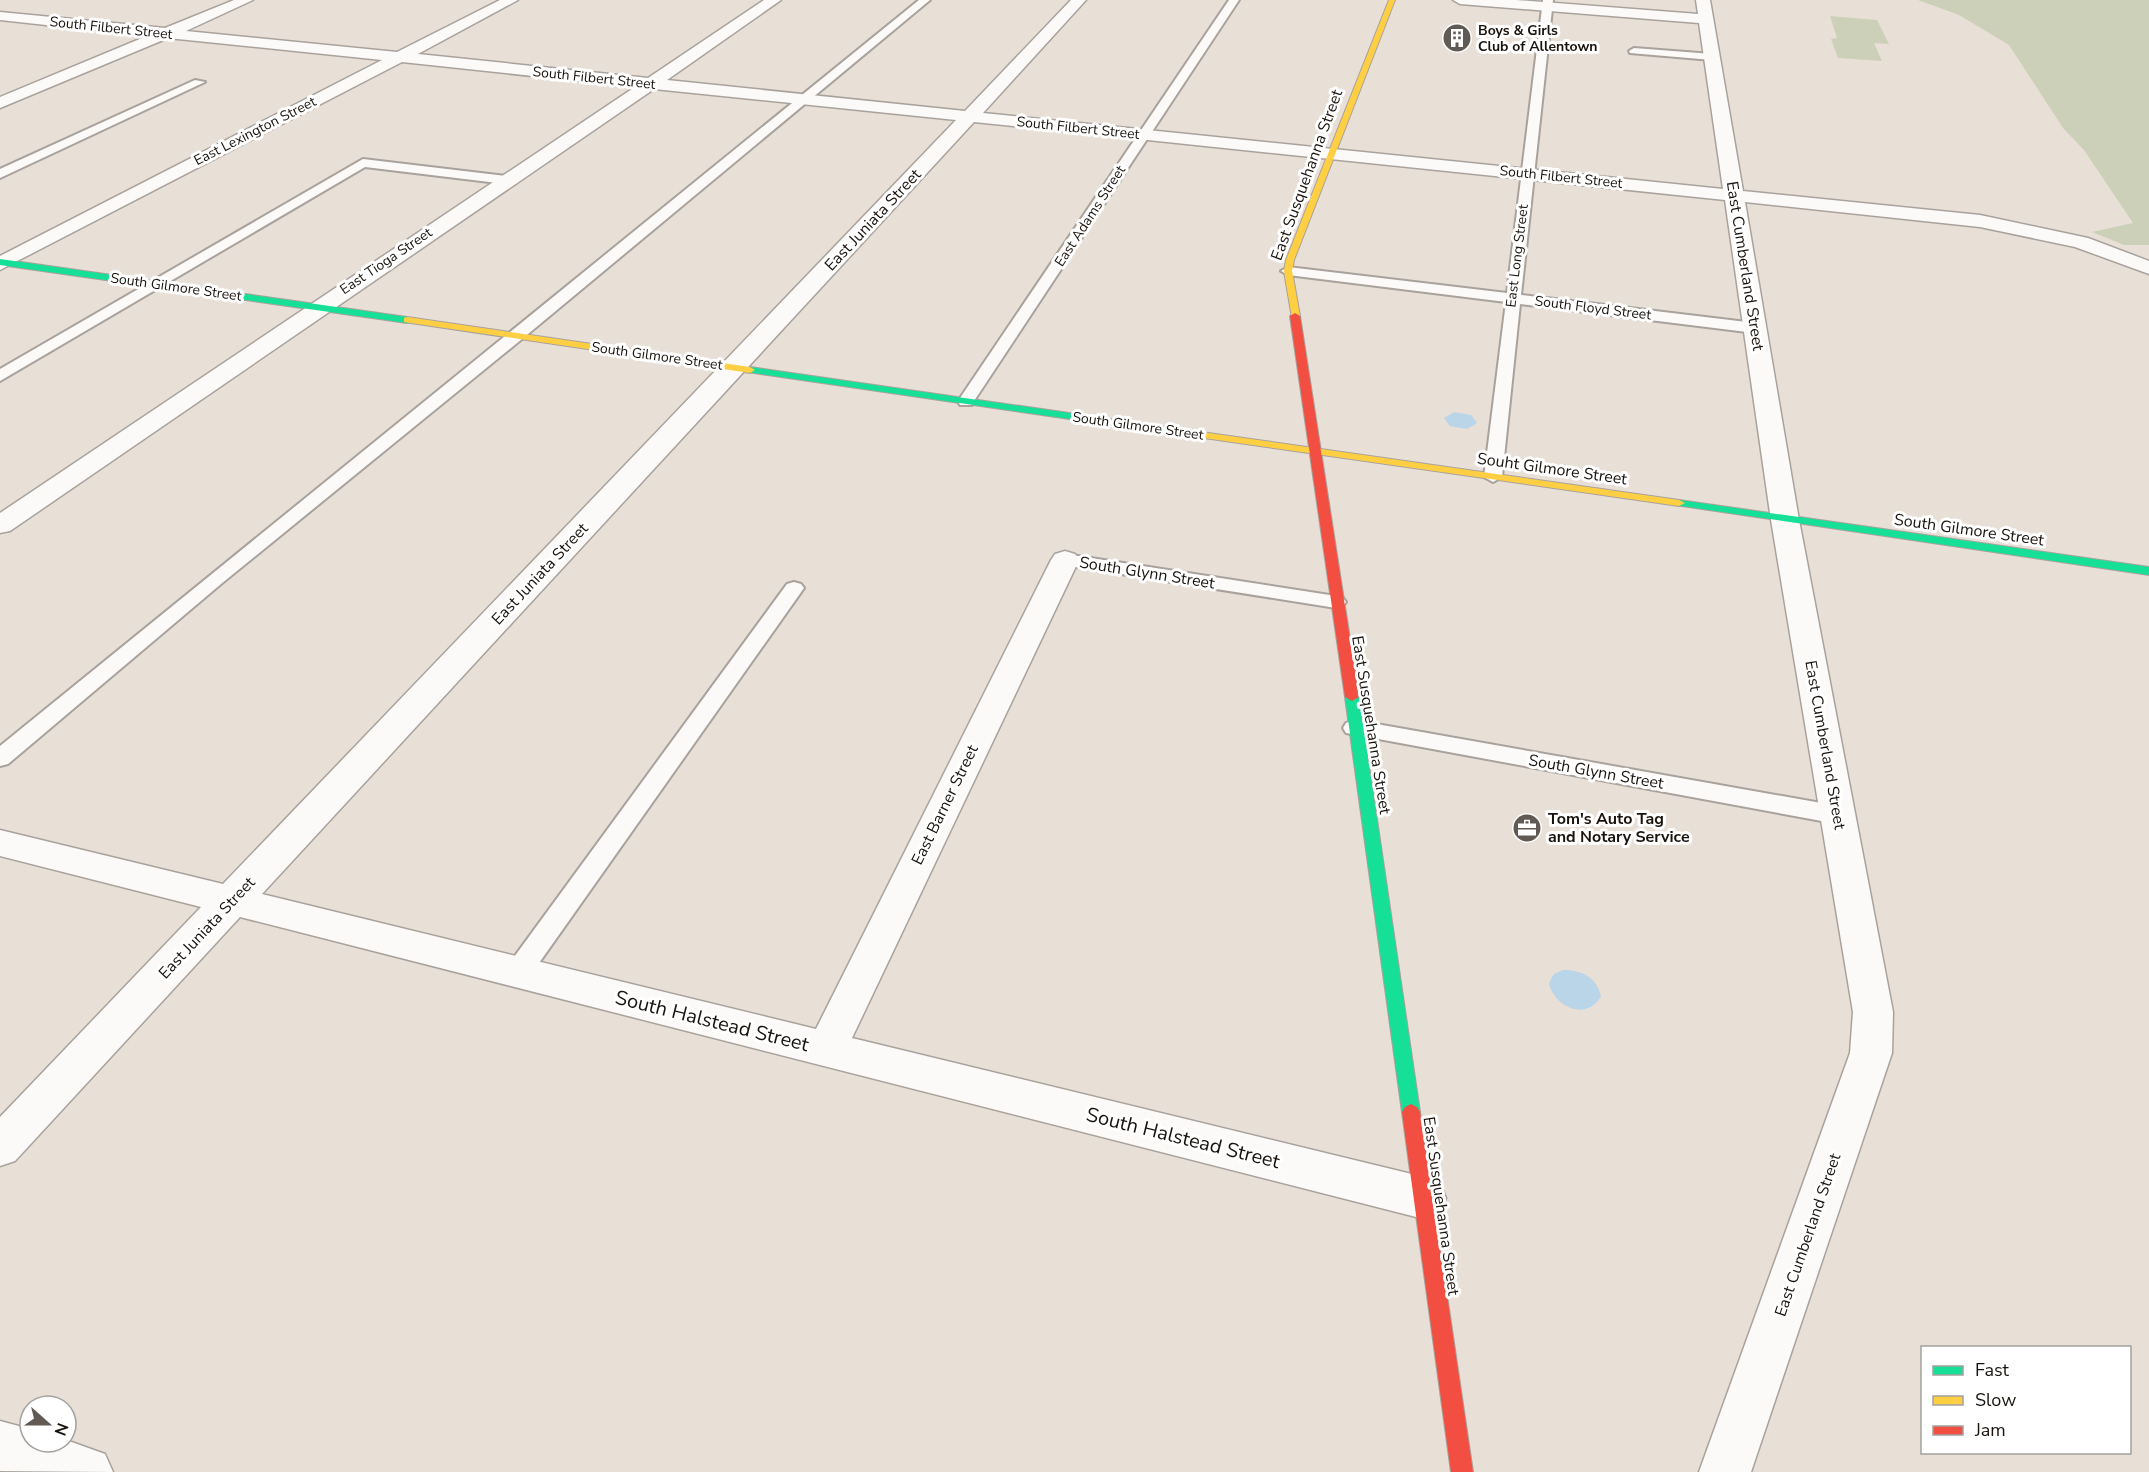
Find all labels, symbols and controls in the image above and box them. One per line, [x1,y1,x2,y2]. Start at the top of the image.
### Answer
street label: South Filbert Street [49,12,173,44]
place label: Boys & Girls Club of Allentown [1478,21,1598,56]
building icon: Boys & Girls Club of Allentown [1441,22,1473,54]
street label: South Filbert Street [532,62,656,94]
street label: East Susquehanna Street [1266,86,1348,263]
street label: East Lexington Street [191,92,319,170]
street label: South Filbert Street [1016,112,1140,144]
street label: South Filbert Street [1499,161,1623,193]
street label: East Adams Street [1050,162,1130,270]
street label: East Juniata Street [820,164,926,276]
street label: East Cumberland Street [1721,180,1769,353]
street label: East Long Street [1501,203,1533,309]
street label: East Tioga Street [336,223,436,299]
street label: South Gilmore Street [109,268,243,306]
street label: South Floyd Street [1534,291,1652,325]
street label: South Gilmore Street [590,337,724,375]
street label: South Gilmore Street [1071,407,1205,445]
street label: Souht Gilmore Street [1476,448,1629,490]
street label: South Gilmore Street [1893,509,2046,551]
street label: East Juniata Street [487,518,593,630]
street label: South Glynn Street [1078,551,1217,595]
street label: East Susquehanna Street [1346,634,1396,816]
street label: East Cumberland Street [1799,659,1851,832]
street label: East Barner Street [906,741,984,869]
street label: South Glynn Street [1527,749,1666,795]
place label: Tom's Auto Tag and Notary Service [1548,808,1690,848]
office icon: Tom's Auto Tag and Notary Service [1511,812,1543,844]
street label: East Juniata Street [154,872,260,984]
street label: South Halstead Street [612,984,813,1058]
street label: South Halstead Street [1083,1101,1284,1175]
street label: East Susquehanna Street [1418,1115,1464,1297]
street label: East Cumberland Street [1770,1150,1846,1320]
legend [1921,1346,2131,1454]
text: Fast [1975,1358,2010,1382]
text: Slow [1975,1388,2016,1412]
north arrow [18,1394,78,1454]
text: Jam [1974,1418,2006,1442]
text: N [49,1419,73,1439]

